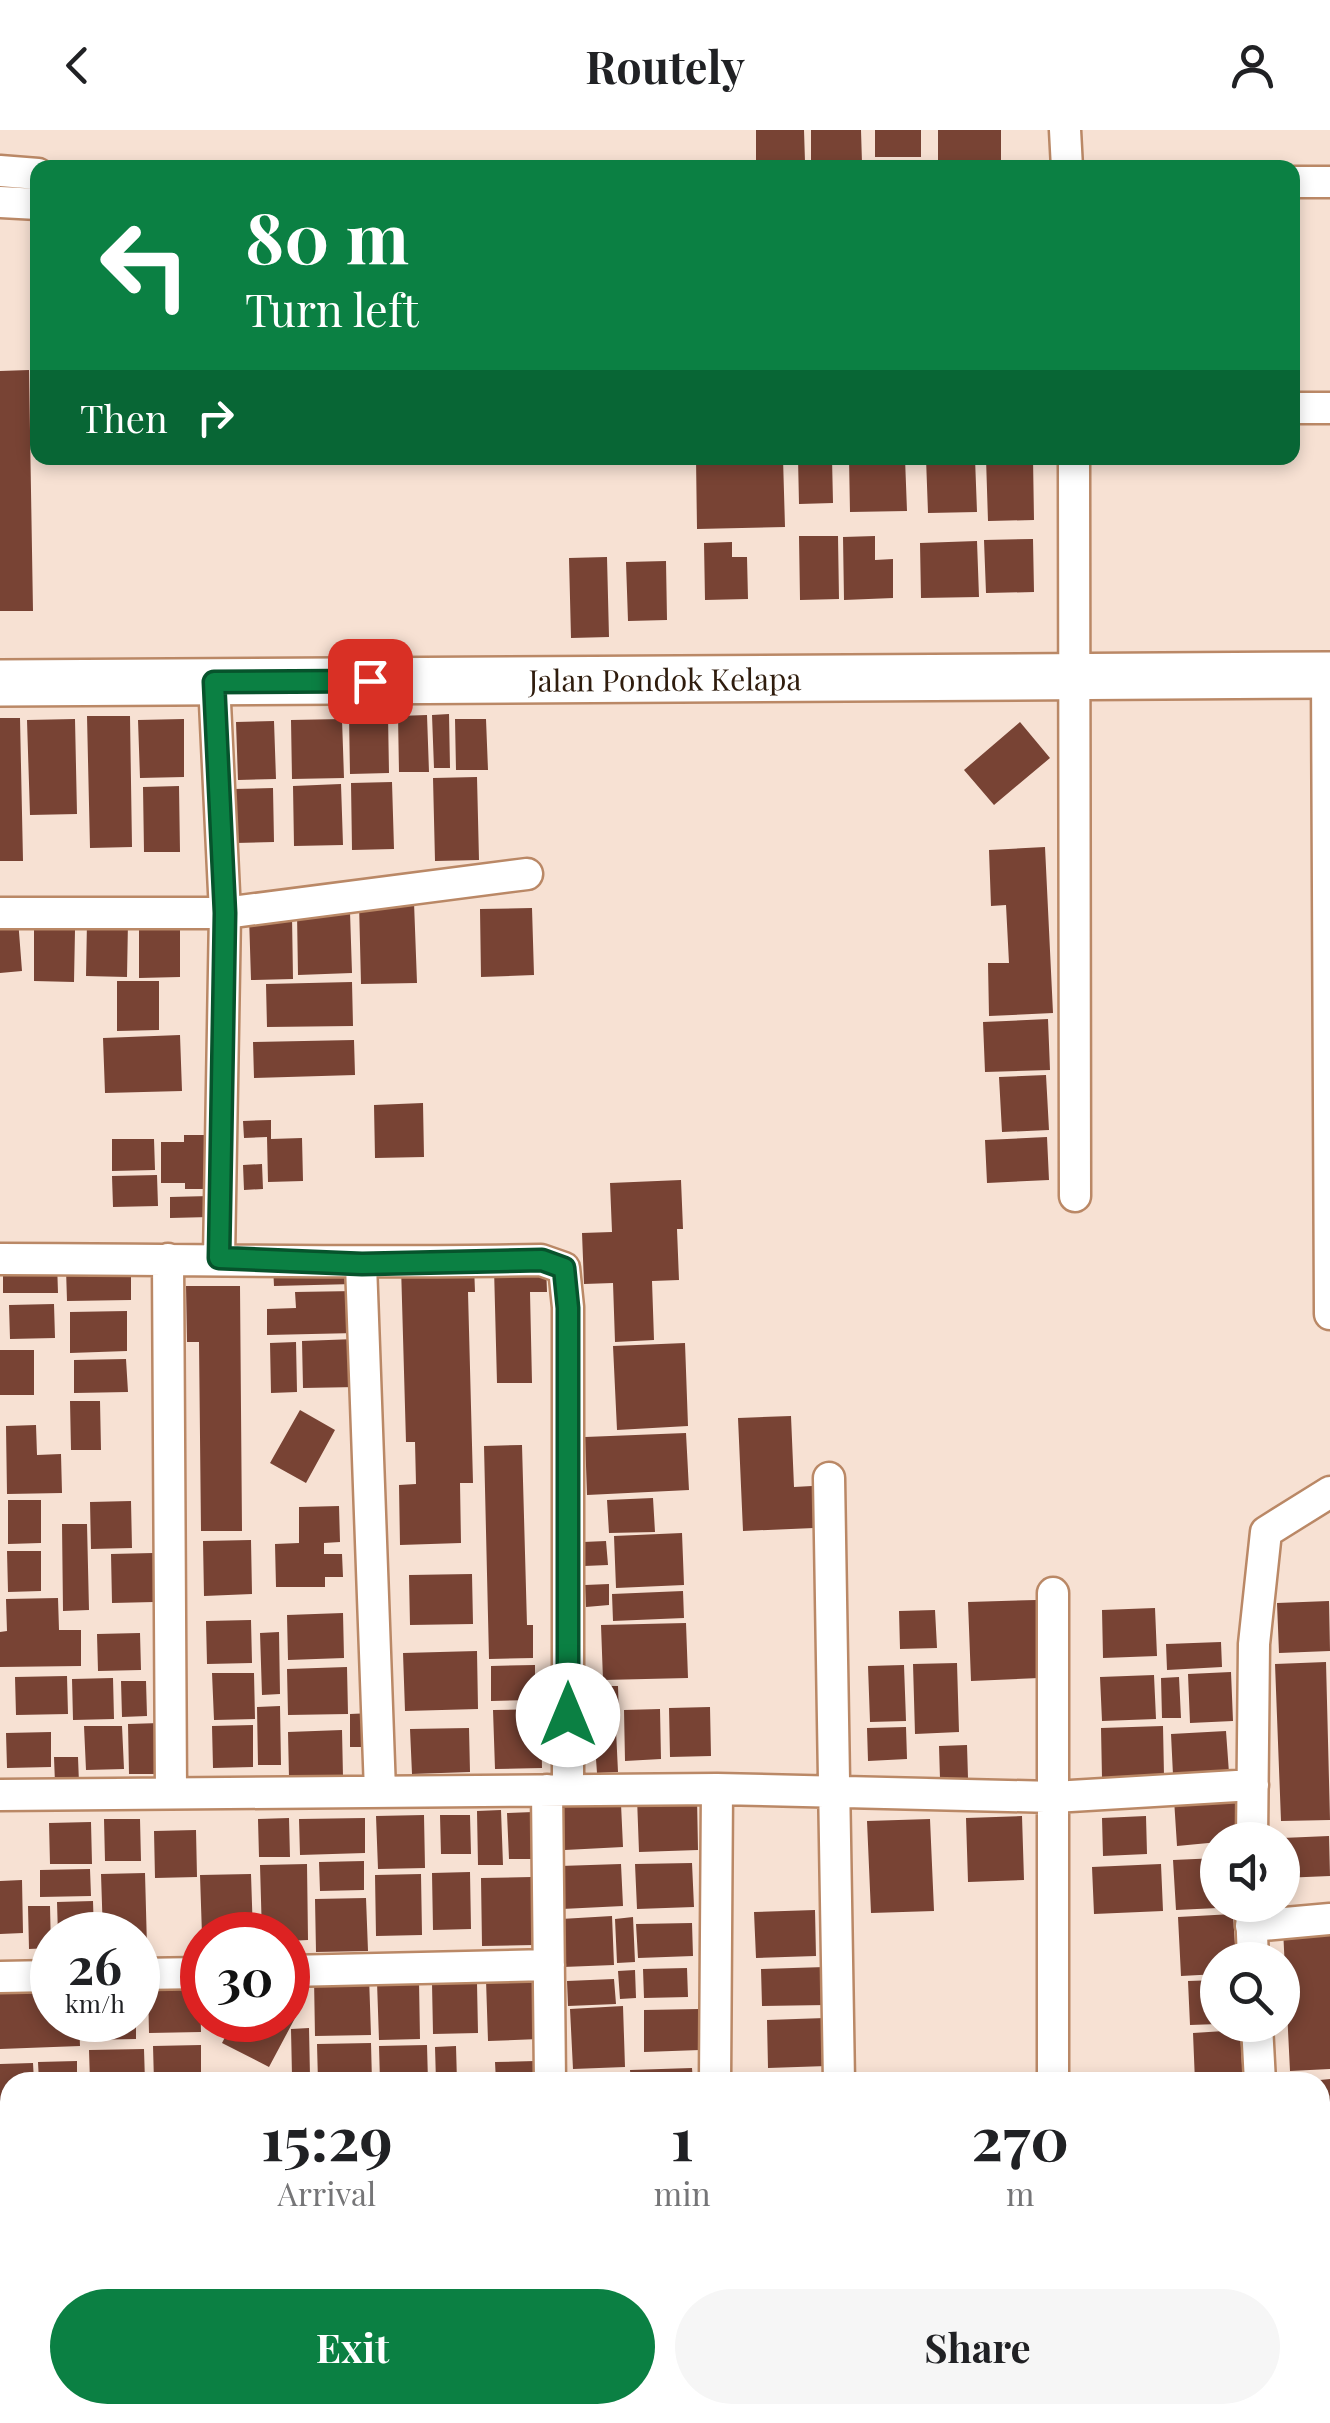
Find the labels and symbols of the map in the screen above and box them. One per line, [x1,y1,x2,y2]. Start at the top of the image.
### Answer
pin [328,639,413,724]
street label: Jalan Pondok Kelapa [528,658,801,700]
position arrow [516,1663,620,1767]
speed limit sign: 30 [180,1912,310,2042]

